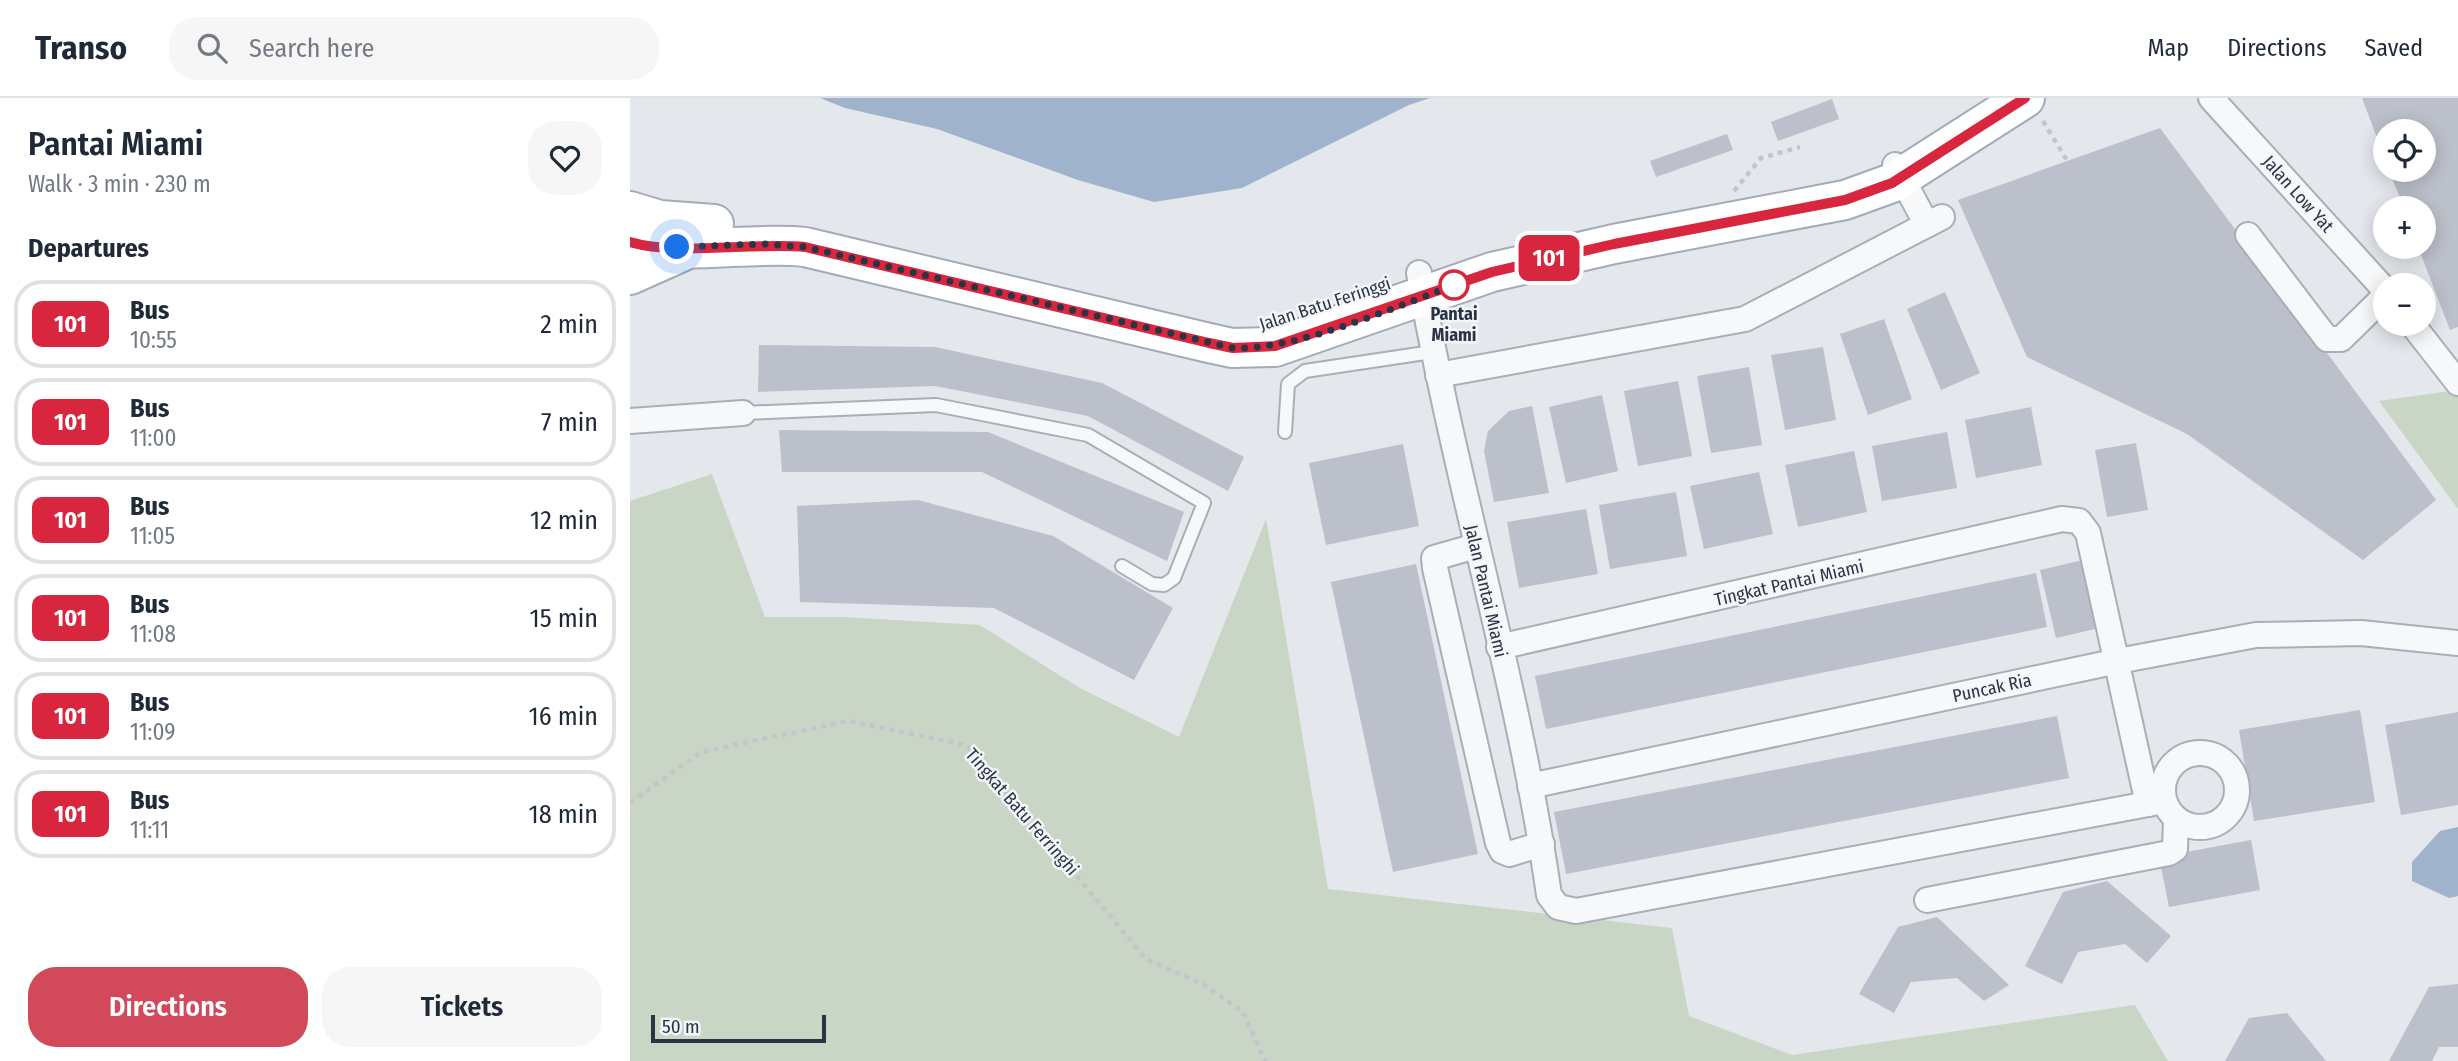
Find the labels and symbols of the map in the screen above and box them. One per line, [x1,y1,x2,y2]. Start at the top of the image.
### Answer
street label: Jalan Low Yat [2258,151,2338,237]
your location [659,229,694,264]
line badge: 101 [1509,235,1589,281]
marker: Pantai Miami [1439,270,1469,300]
street label: Jalan Batu Feringgi [1257,272,1393,336]
place label: Pantai Miami [1430,303,1478,346]
street label: Jalan Pantai Miami [1460,523,1512,659]
street label: Tingkat Pantai Miami [1712,555,1866,611]
street label: Puncak Ria [1951,669,2034,707]
street label: Tingkat Batu Ferringhi [961,744,1083,880]
scale bar [651,1012,826,1044]

